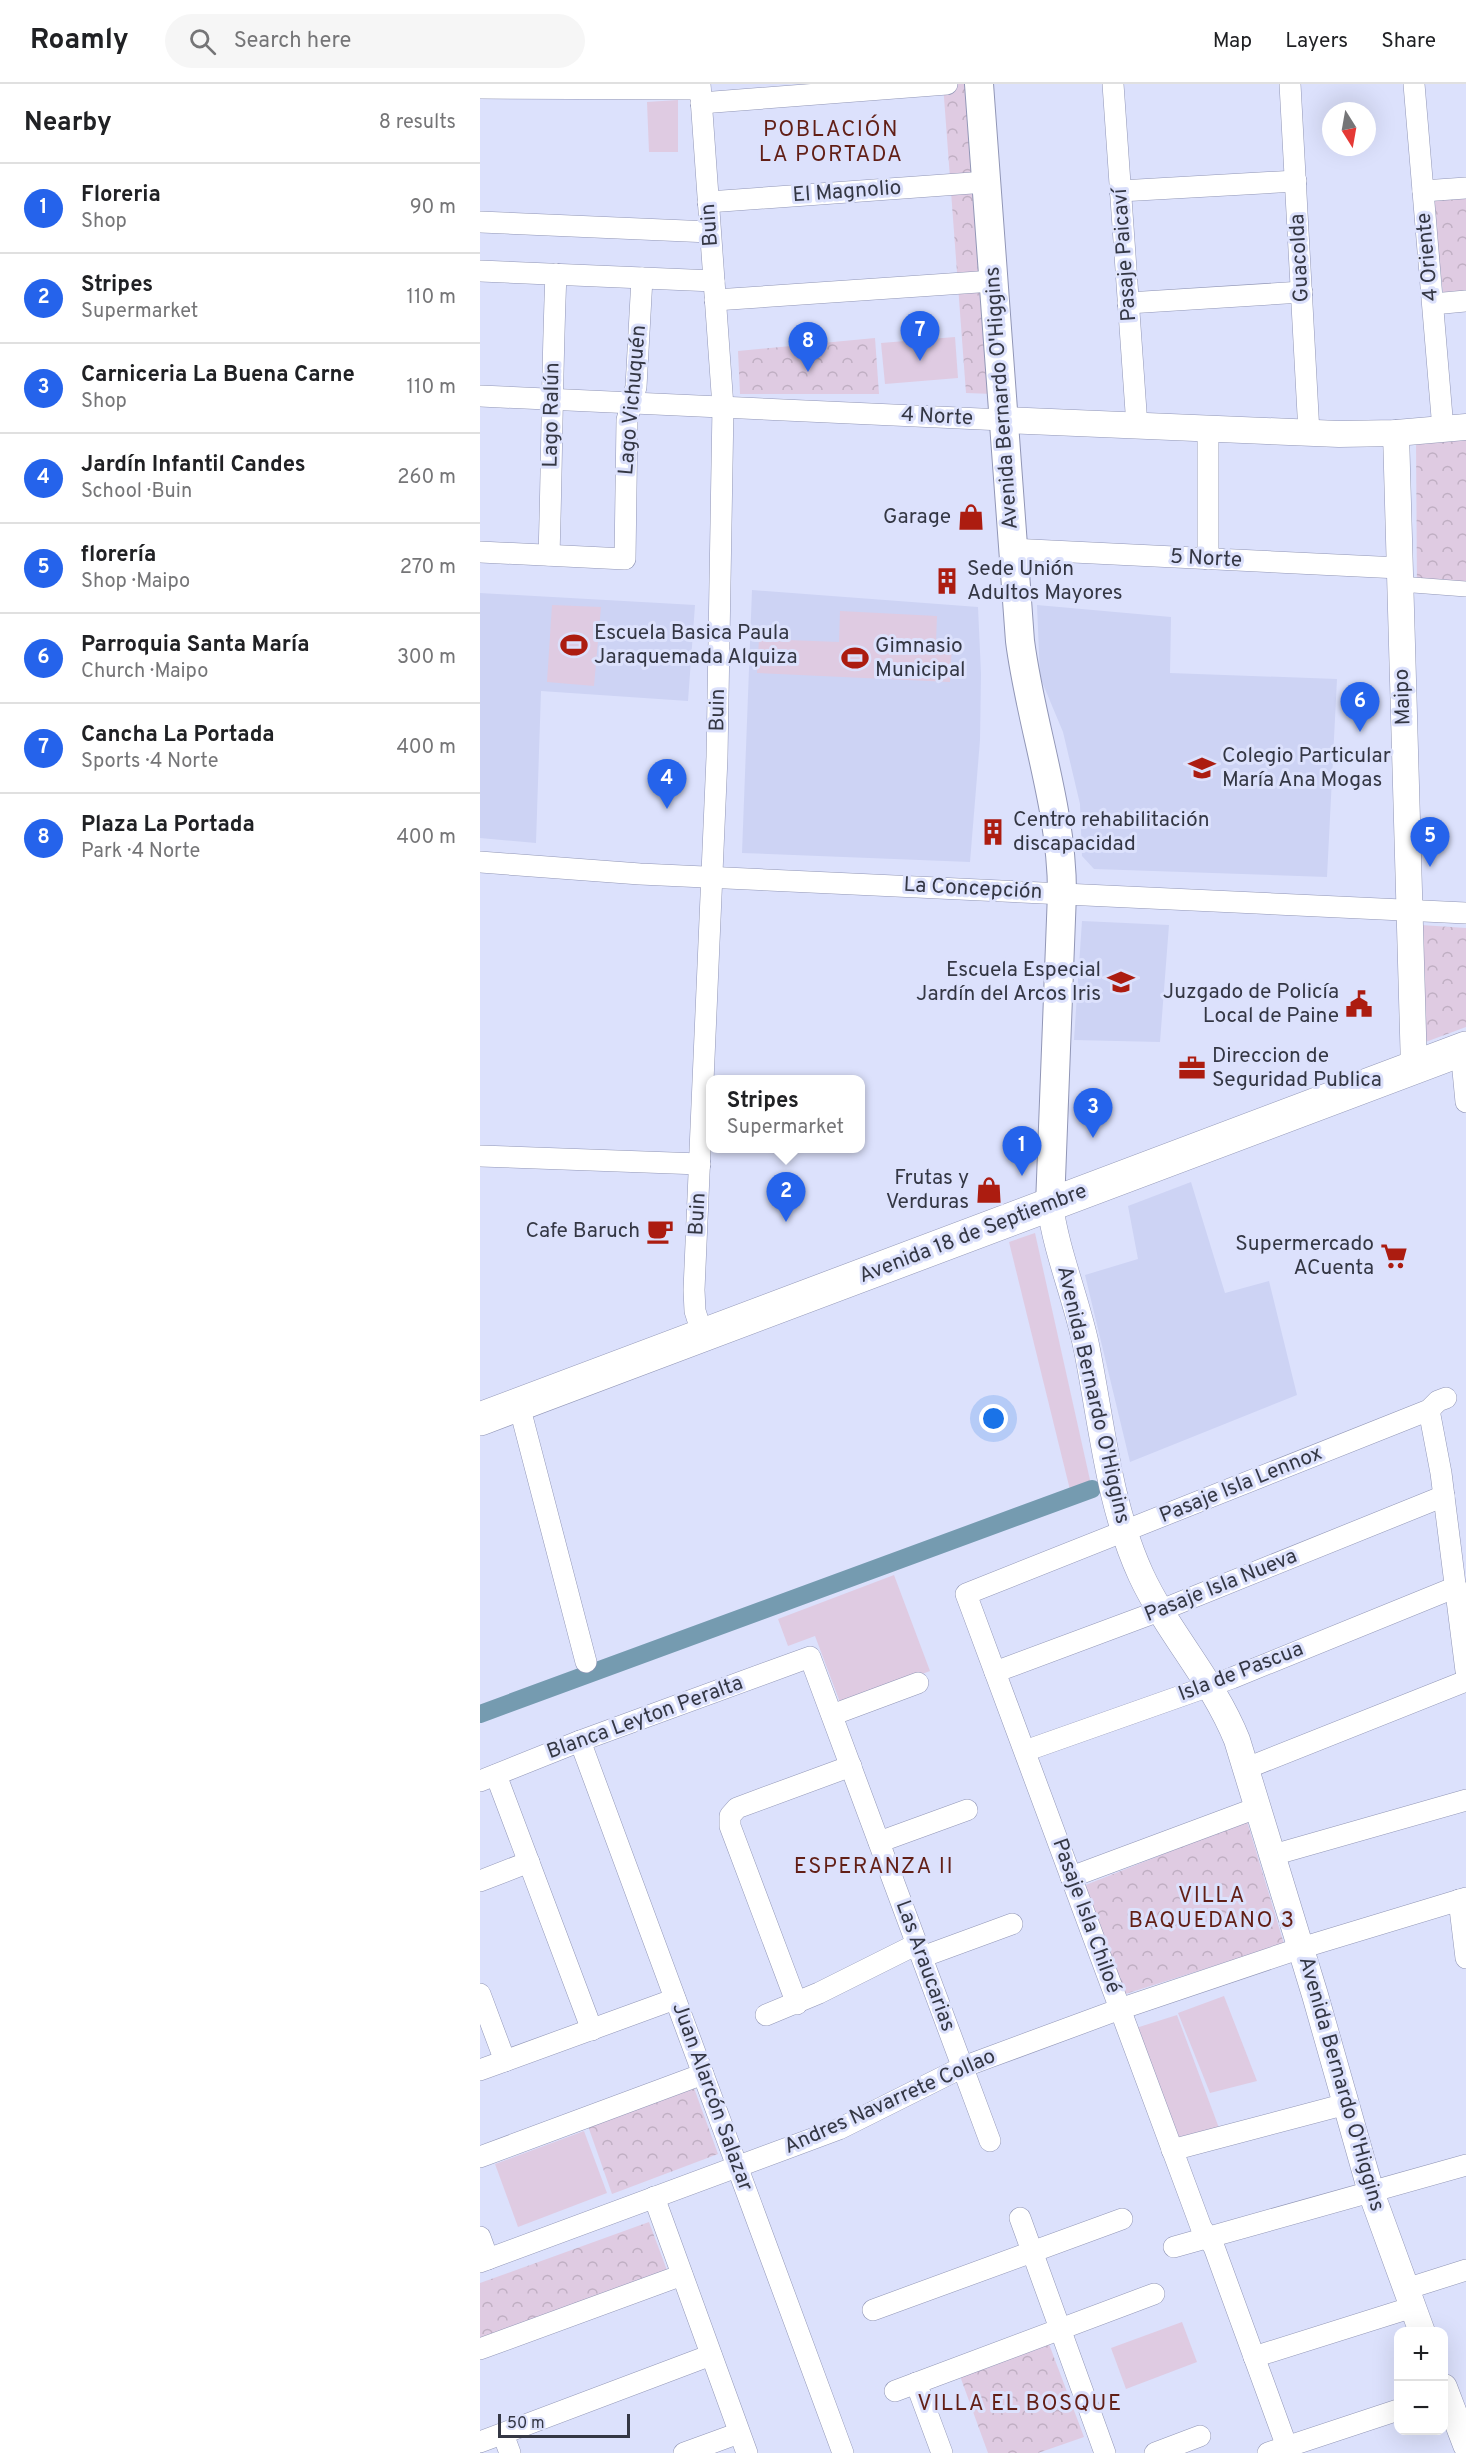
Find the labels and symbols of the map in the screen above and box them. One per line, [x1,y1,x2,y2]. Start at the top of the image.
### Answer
north arrow [1322,102,1376,156]
district label: POBLACIÓN LA PORTADA [759,114,903,169]
street label: El Magnolio [792,175,902,209]
street label: Pasaje Paicaví [1107,186,1143,322]
street label: Buin [695,203,725,247]
street label: 4 Oriente [1411,212,1445,302]
street label: Guacolda [1284,213,1316,303]
street label: Avenida Bernardo O'Higgins [979,266,1025,530]
pin: 7 [900,312,940,361]
pin: 8 [788,322,828,372]
street label: Lago Vichuquén [613,324,653,476]
street label: Lago Ralún [538,362,566,468]
street label: 4 Norte [900,402,974,432]
shop icon: Garage [956,502,986,532]
place label: Garage [883,504,951,531]
street label: 5 Norte [1169,544,1243,574]
place label: Sede Unión Adultos Mayores [967,556,1123,607]
building icon: Sede Unión Adultos Mayores [932,566,962,596]
place label: Escuela Basica Paula Jaraquemada Alquiza [594,620,798,671]
sports icon: Escuela Basica Paula Jaraquemada Alquiza [559,630,589,660]
place label: Gimnasio Municipal [875,633,966,684]
sports icon: Gimnasio Municipal [840,643,870,673]
street label: Maipo [1389,668,1417,726]
pin: 6 [1340,682,1380,732]
street label: Buin [704,688,732,732]
place label: Colegio Particular María Ana Mogas [1222,743,1391,794]
school or university icon: Colegio Particular María Ana Mogas [1187,753,1217,783]
pin: 4 [648,760,687,809]
place label: Centro rehabilitación discapacidad [1013,807,1209,858]
building icon: Centro rehabilitación discapacidad [978,817,1008,847]
pin: 5 [1410,818,1450,867]
street label: La Concepción [903,872,1043,906]
place label: Escuela Especial Jardín del Arcos Iris [916,957,1101,1008]
school or university icon: Escuela Especial Jardín del Arcos Iris [1106,967,1136,997]
place label: Juzgado de Policía Local de Paine [1163,979,1339,1030]
public building icon: Juzgado de Policía Local de Paine [1344,989,1374,1019]
place label: Direccion de Seguridad Publica [1212,1043,1382,1094]
office icon: Direccion de Seguridad Publica [1177,1053,1207,1083]
pin: 3 [1074,1088,1112,1138]
pin: 1 [1002,1126,1042,1176]
place label: Frutas y Verduras [886,1165,969,1216]
pin: 2 [766,1172,806,1222]
shop icon: Frutas y Verduras [974,1175,1004,1205]
street label: Avenida 18 de Septiembre [855,1178,1091,1290]
street label: Buin [683,1192,713,1236]
cafe icon: Cafe Baruch [645,1216,675,1246]
place label: Cafe Baruch [525,1218,640,1245]
place label: Supermercado ACuenta [1235,1231,1374,1282]
supermarket icon: Supermercado ACuenta [1379,1241,1409,1271]
street label: Avenida Bernardo O'Higgins [1050,1264,1136,1526]
your location [979,1404,1008,1433]
street label: Pasaje Isla Lennox [1156,1440,1326,1530]
street label: Pasaje Isla Nueva [1141,1543,1301,1629]
street label: Isla de Pascua [1175,1636,1307,1708]
street label: Blanca Leyton Peralta [543,1670,747,1766]
street label: Pasaje Isla Chiloé [1045,1835,1127,1997]
district label: ESPERANZA II [794,1854,954,1881]
district label: VILLA BAQUEDANO 3 [1129,1883,1295,1935]
street label: Las Araucarias [889,1897,961,2035]
street label: Avenida Bernardo O'Higgins [1292,1954,1390,2214]
street label: Juan Alarcón Salazar [665,1999,759,2195]
street label: Andres Navarrete Collao [780,2043,1000,2161]
district label: VILLA EL BOSQUE [917,2391,1123,2418]
scale bar [498,2411,630,2438]

